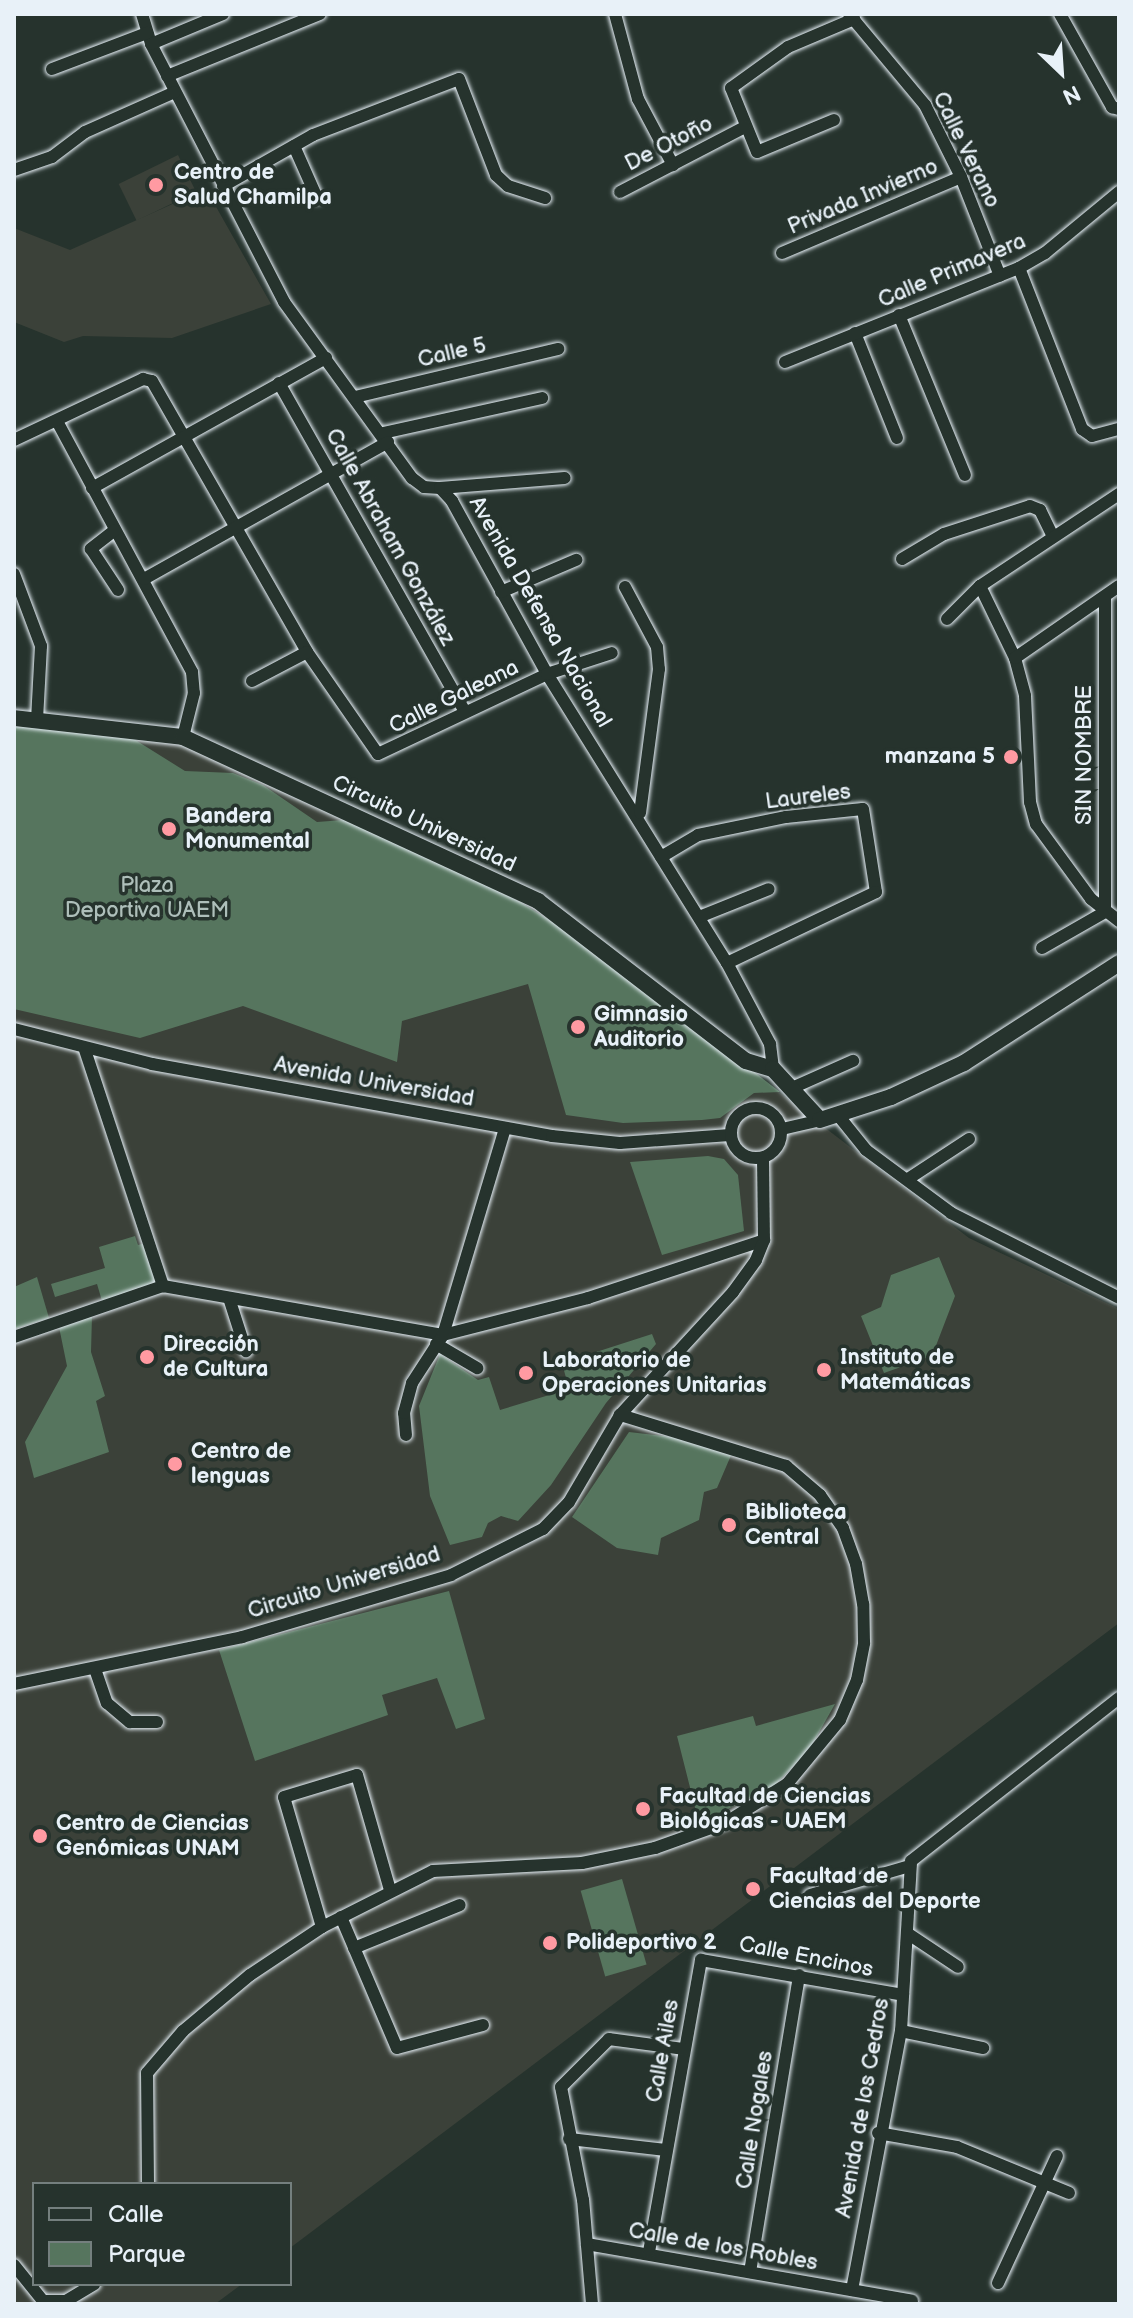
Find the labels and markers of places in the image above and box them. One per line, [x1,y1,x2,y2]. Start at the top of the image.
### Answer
place label: Centro de Salud Chamilpa [174,159,332,210]
marker: Centro de Salud Chamilpa [145,174,167,196]
place label: manzana 5 [885,744,995,770]
marker: manzana 5 [1002,748,1020,766]
place label: Bandera Monumental [185,803,310,854]
marker: Bandera Monumental [160,820,178,838]
place label: Gimnasio Auditorio [594,1001,688,1052]
marker: Gimnasio Auditorio [569,1018,587,1036]
place label: Dirección de Cultura [163,1331,268,1382]
place label: Instituto de Matemáticas [840,1344,971,1396]
place label: Laboratorio de Operaciones Unitarias [542,1347,767,1398]
marker: Dirección de Cultura [138,1348,156,1366]
marker: Instituto de Matemáticas [815,1361,833,1379]
marker: Laboratorio de Operaciones Unitarias [517,1364,535,1382]
place label: Centro de lenguas [191,1438,291,1490]
marker: Centro de lenguas [166,1455,184,1473]
place label: Biblioteca Central [745,1499,847,1550]
marker: Biblioteca Central [720,1516,738,1534]
place label: Facultad de Ciencias Biológicas - UAEM [659,1783,871,1834]
marker: Facultad de Ciencias Biológicas - UAEM [634,1800,652,1818]
place label: Centro de Ciencias Genómicas UNAM [56,1810,249,1862]
marker: Centro de Ciencias Genómicas UNAM [31,1827,49,1845]
place label: Facultad de Ciencias del Deporte [769,1863,981,1914]
marker: Facultad de Ciencias del Deporte [744,1880,762,1898]
place label: Polideportivo 2 [566,1930,716,1956]
marker: Polideportivo 2 [541,1934,559,1952]

